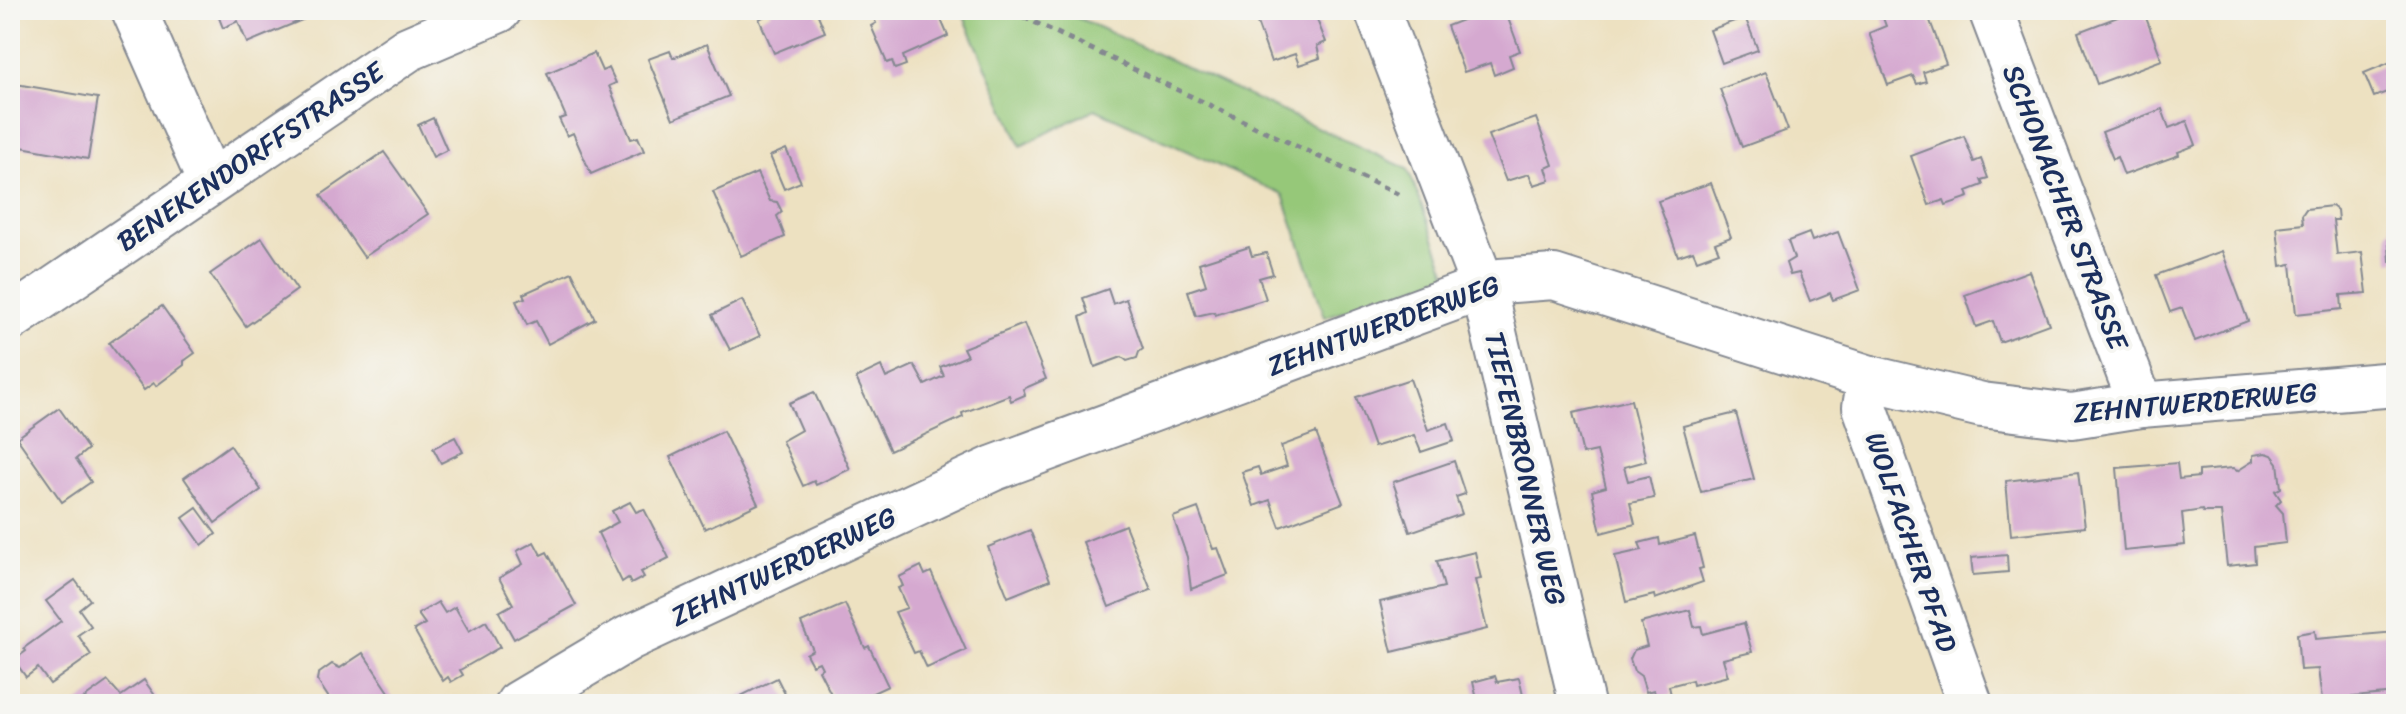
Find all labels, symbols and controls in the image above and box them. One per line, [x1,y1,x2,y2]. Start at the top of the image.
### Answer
street label: BENEKENDORFFSTRASSE [106,47,396,265]
street label: SCHONACHER STRASSE [1988,57,2143,359]
street label: ZEHNTWERDERWEG [1260,260,1507,390]
street label: TIEFENBRONNER WEG [1470,326,1581,610]
street label: ZEHNTWERDERWEG [2071,367,2320,438]
street label: WOLFACHER PFAD [1851,425,1972,659]
street label: ZEHNTWERDERWEG [662,492,905,640]

